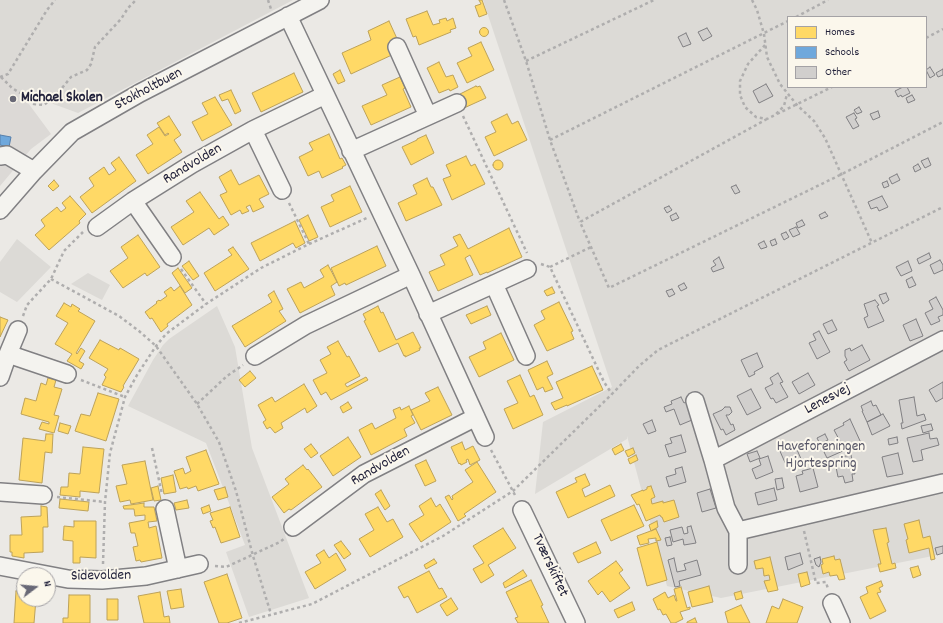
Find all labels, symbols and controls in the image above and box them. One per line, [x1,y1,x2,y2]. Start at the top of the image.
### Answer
legend [787,16,927,88]
text: Homes [825,24,855,41]
text: Schools [825,44,859,61]
text: Other [825,64,852,81]
street label: Stokholtbuen [112,65,186,115]
place label: Michael Skolen [21,90,103,108]
marker: Michael Skolen [8,94,18,104]
street label: Randvolden [160,140,226,190]
street label: Lenesvej [802,380,854,420]
park label: Haveforeningen Hjortespring [777,439,865,474]
street label: Randvolden [348,443,414,491]
street label: Tværskiftet [527,532,571,600]
north arrow [16,567,56,607]
street label: Sidevolden [71,567,131,587]
text: N [38,579,55,589]

